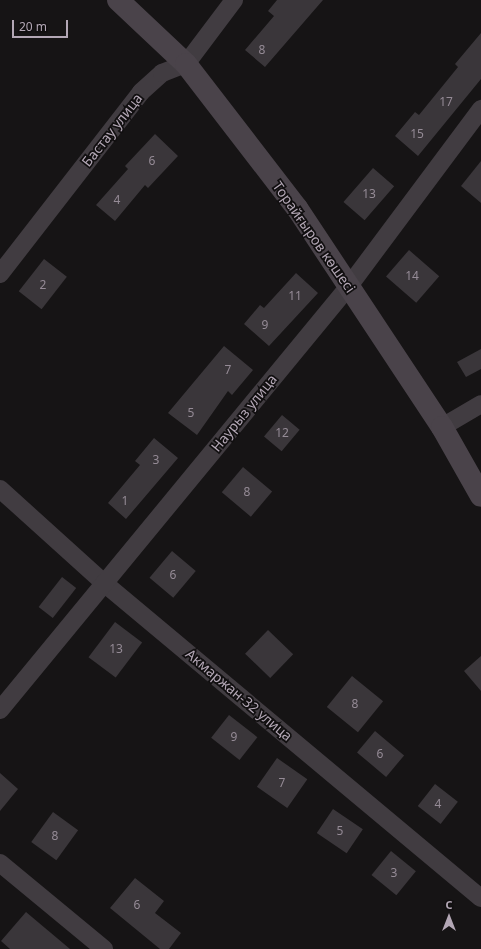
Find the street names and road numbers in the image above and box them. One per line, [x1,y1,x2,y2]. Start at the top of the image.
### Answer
street label: Бастау улица [78,90,146,170]
street label: Торайғыров көшесі [269,178,359,296]
street label: Наурыз улица [208,371,280,455]
street label: Акмаржан-32 улица [182,646,296,744]

